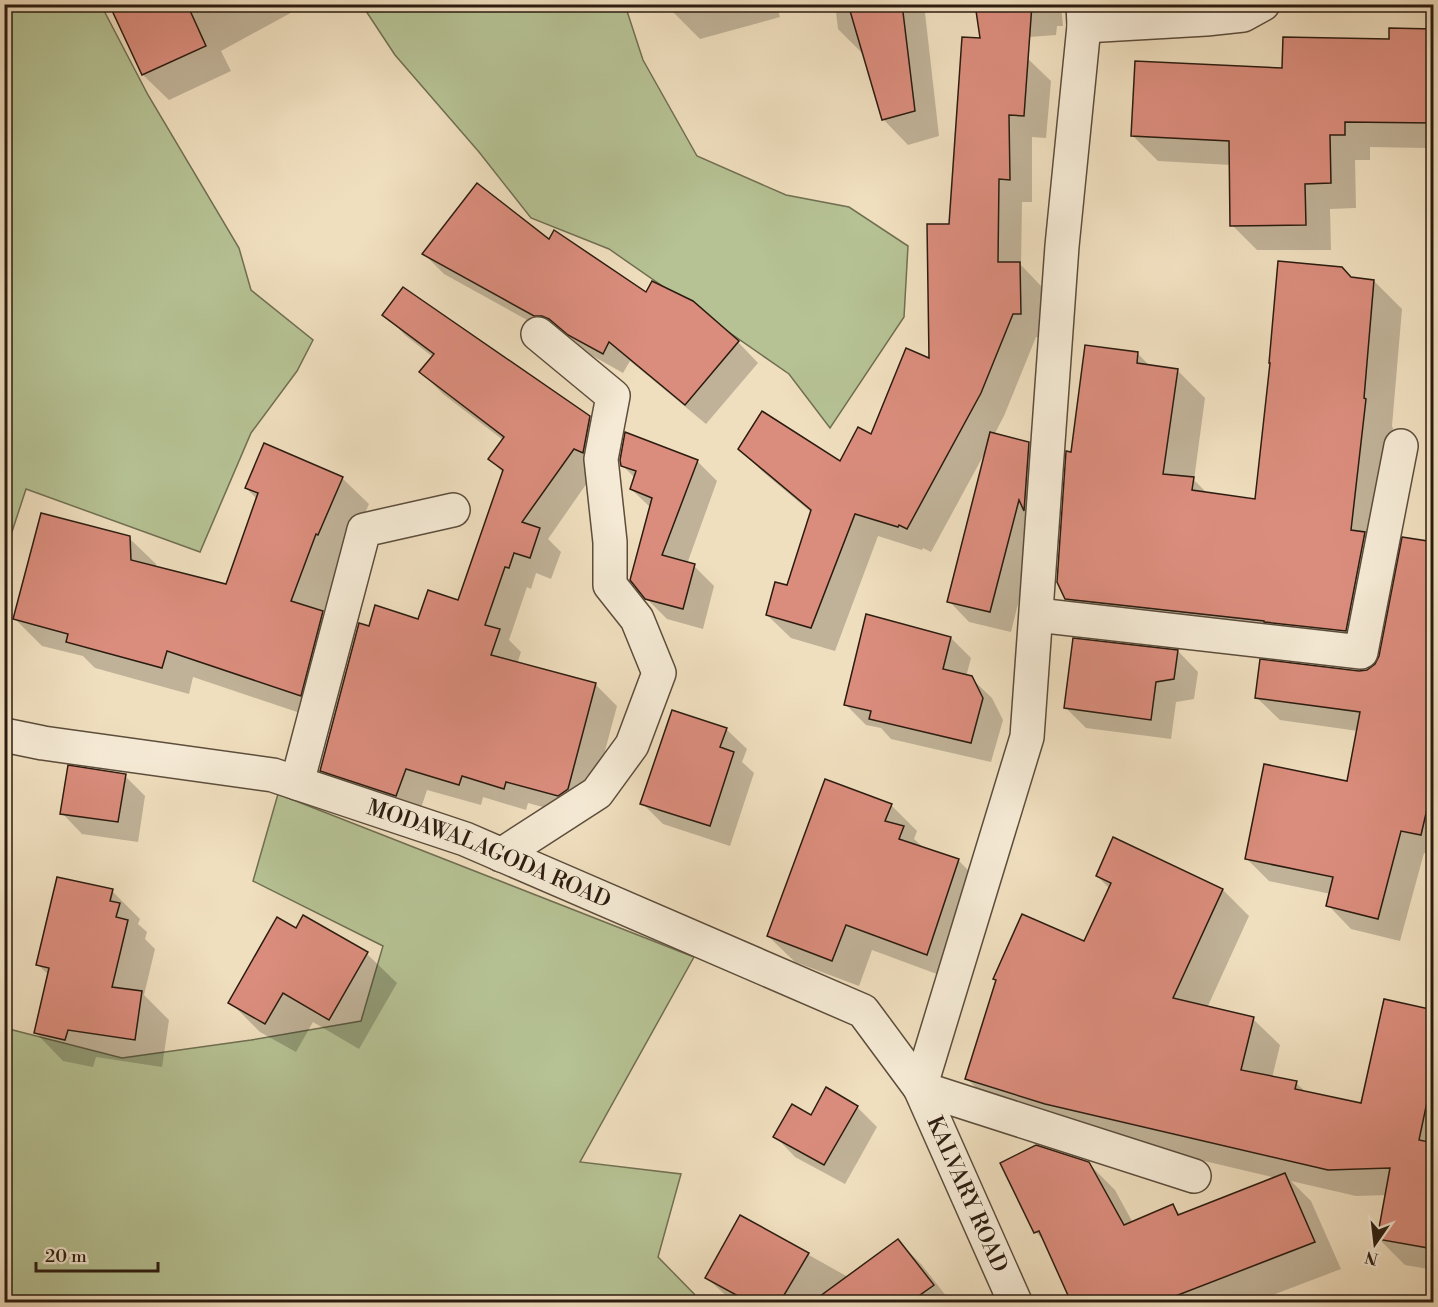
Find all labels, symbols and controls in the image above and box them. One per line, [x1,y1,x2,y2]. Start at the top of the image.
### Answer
street label: MODAWALAGODA ROAD [363,794,615,914]
street label: KALVARY ROAD [921,1112,1014,1276]
north arrow [1345,1214,1405,1274]
scale bar [36,1235,158,1273]
text: 20 m [45,1245,87,1268]
text: N [1363,1246,1380,1269]

